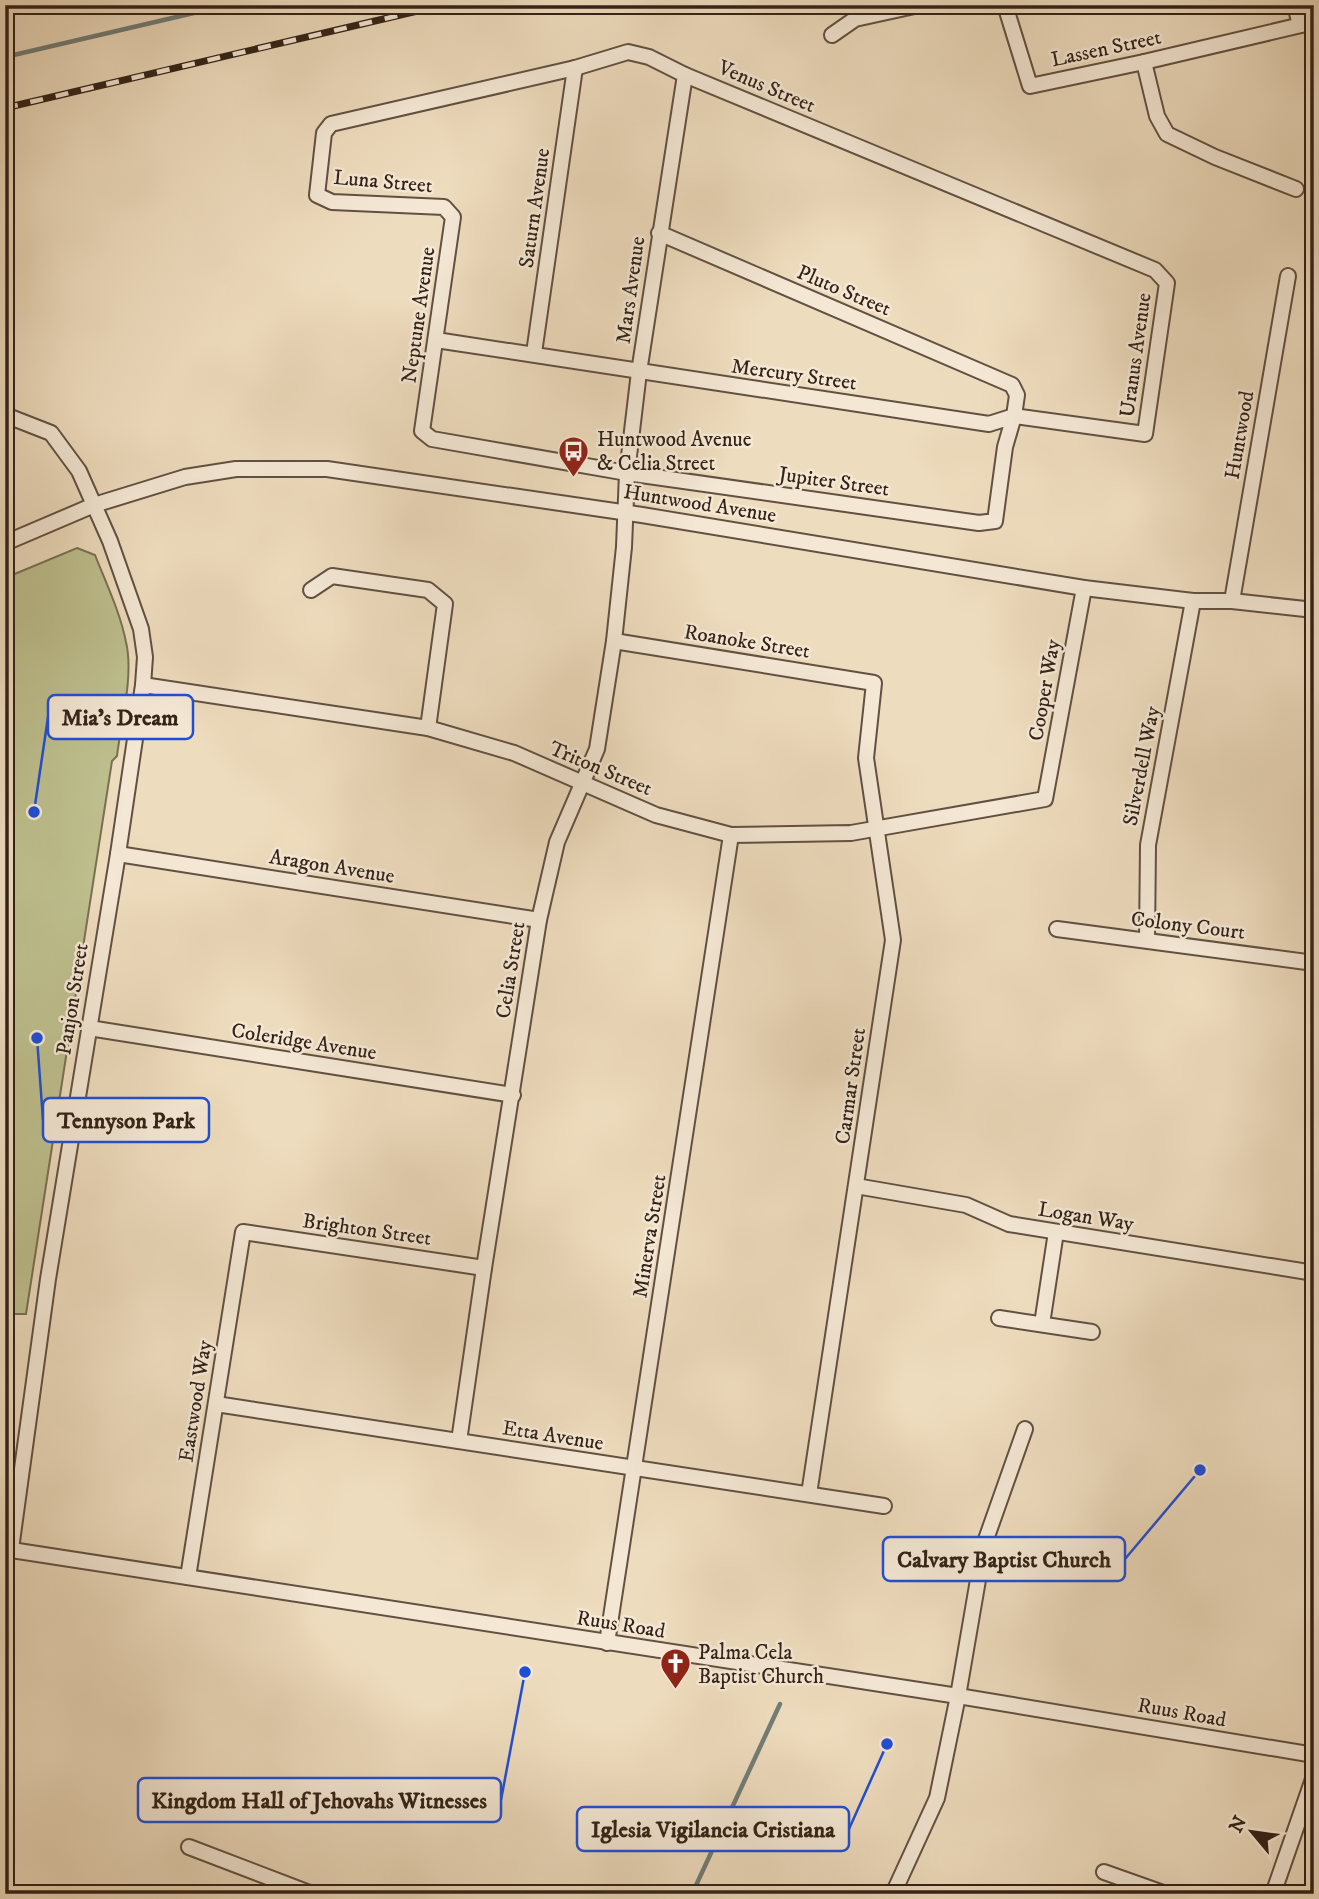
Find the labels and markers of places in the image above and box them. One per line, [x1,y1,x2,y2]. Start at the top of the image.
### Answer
place label: Huntwood Avenue & Celia Street [597,427,752,477]
bus stop icon: Huntwood Avenue & Celia Street [557,434,591,478]
callout: Mia's Dream [48,695,193,739]
callout: Tennyson Park [43,1098,209,1142]
callout: Calvary Baptist Church [883,1537,1125,1581]
place label: Palma Cela Baptist Church [698,1640,824,1690]
church icon: Palma Cela Baptist Church [658,1647,692,1691]
callout: Kingdom Hall of Jehovahs Witnesses [138,1778,501,1822]
callout: Iglesia Vigilancia Cristiana [577,1807,849,1851]

